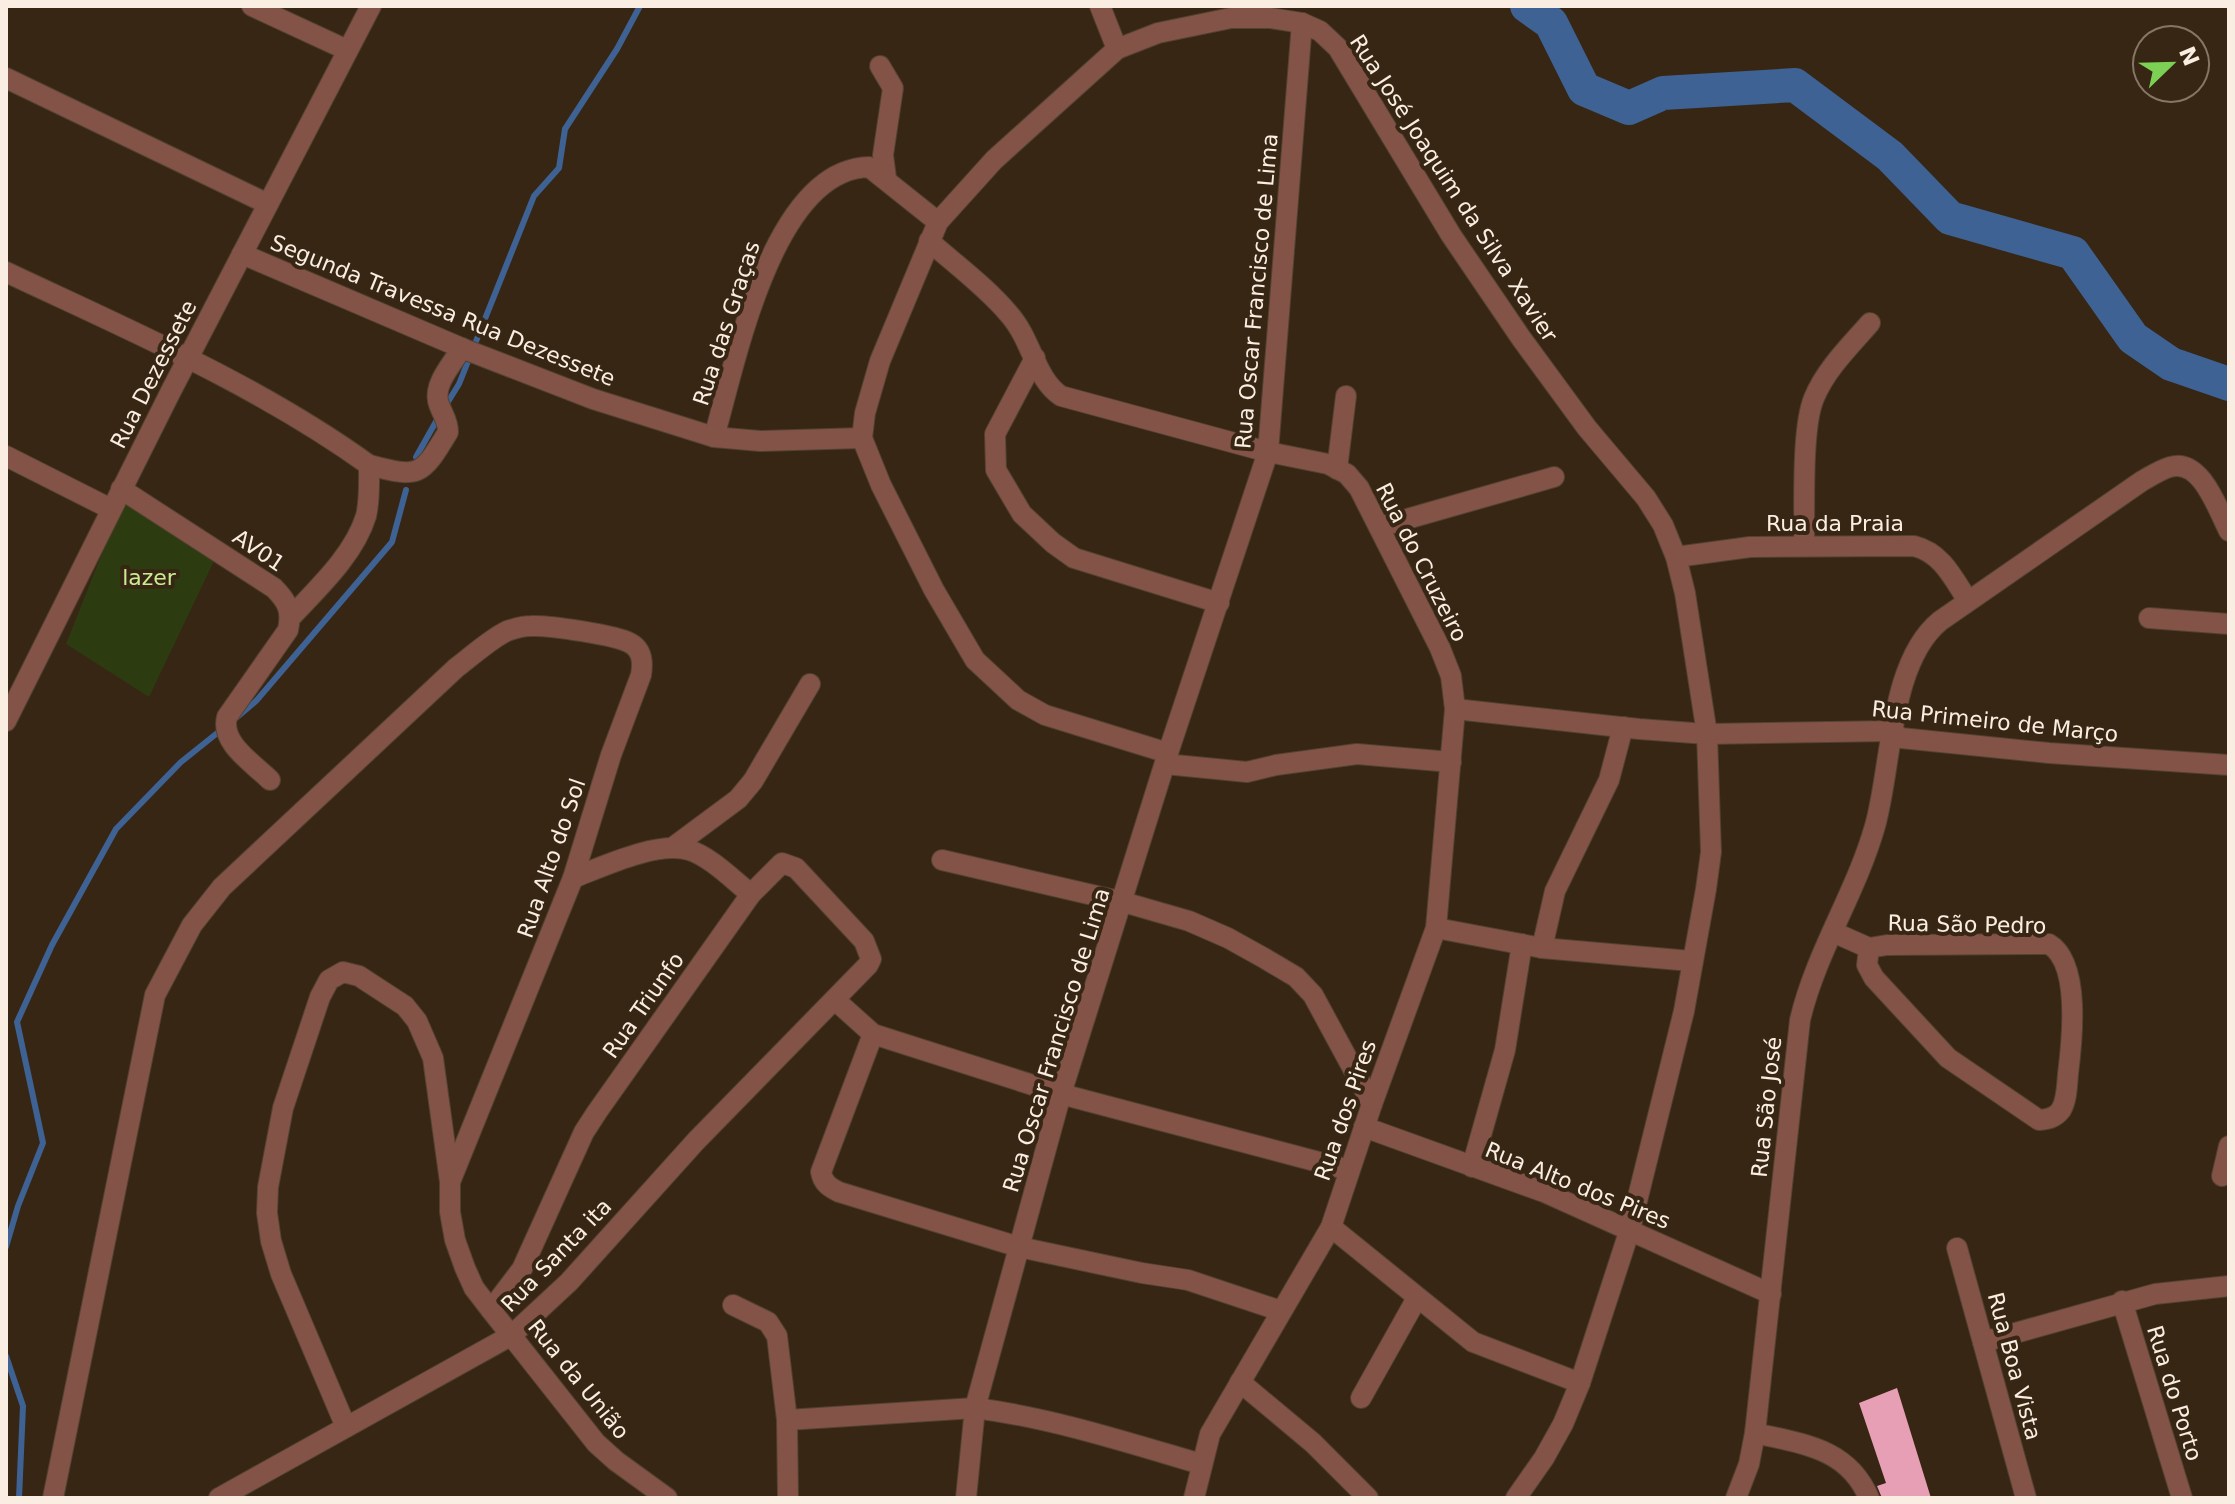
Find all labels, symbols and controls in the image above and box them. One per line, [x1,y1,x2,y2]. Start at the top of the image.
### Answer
north arrow [2131,24,2211,104]
street label: Rua José Joaquim da Silva Xavier [1345,30,1563,347]
text: N [2174,43,2204,70]
street label: Rua Oscar Francisco de Lima [1230,132,1283,450]
street label: Segunda Travessa Rua Dezessete [267,230,619,391]
street label: Rua das Graças [688,238,765,408]
street label: Rua Dezessete [105,296,202,452]
street label: Rua do Cruzeiro [1371,479,1472,646]
street label: Rua da Praia [1766,511,1904,536]
street label: AV01 [228,524,289,577]
park label: lazer [122,565,177,590]
street label: Rua Primeiro de Março [1870,696,2120,747]
street label: Rua Alto do Sol [512,775,590,941]
street label: Rua Oscar Francisco de Lima [998,885,1115,1195]
street label: Rua São Pedro [1887,911,2047,938]
street label: Rua Triunfo [598,948,689,1063]
street label: Rua São José [1747,1035,1786,1179]
street label: Rua dos Pires [1310,1037,1381,1184]
street label: Rua Alto dos Pires [1482,1137,1674,1234]
street label: Rua Santa ita [496,1194,617,1317]
street label: Rua Boa Vista [1983,1289,2046,1443]
street label: Rua da União [523,1315,634,1444]
street label: Rua do Porto [2142,1322,2207,1464]

